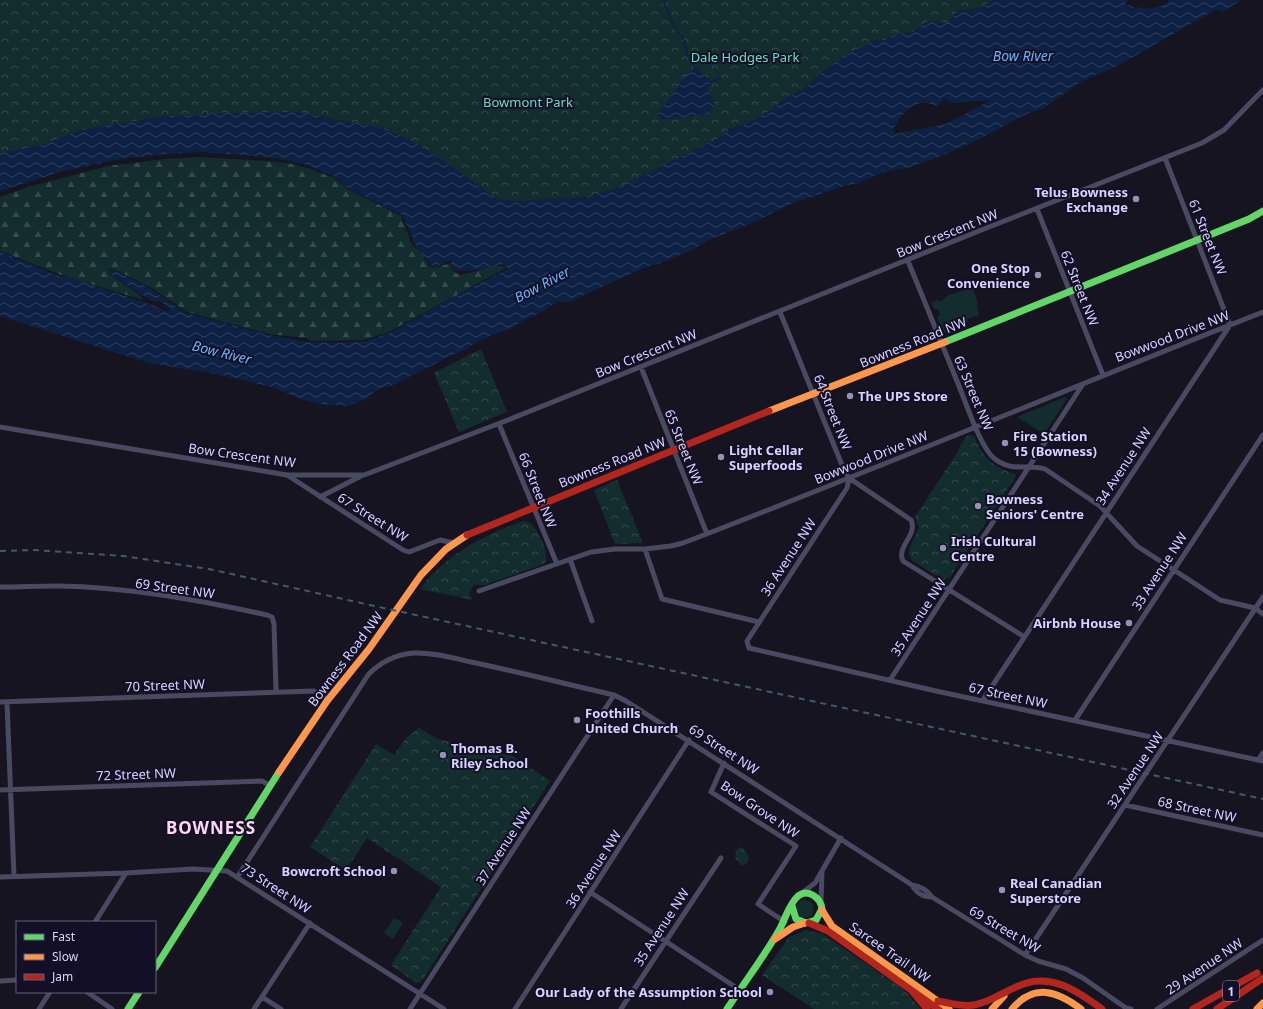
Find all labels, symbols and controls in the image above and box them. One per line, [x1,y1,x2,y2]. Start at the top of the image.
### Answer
water label: Bow River [993,46,1054,65]
park label: Dale Hodges Park [691,48,799,66]
park label: Bowmont Park [483,93,573,111]
place label: Telus Bowness Exchange [1035,183,1128,216]
marker: Telus Bowness Exchange [1131,194,1141,204]
street label: 61 Street NW [1185,197,1231,277]
street label: Bow Crescent NW [893,204,1001,262]
street label: 62 Street NW [1057,248,1103,328]
place label: One Stop Convenience [947,259,1030,292]
water label: Bow River [511,261,574,307]
marker: One Stop Convenience [1033,270,1043,280]
street label: Bowwood Drive NW [1112,306,1232,366]
street label: Bowness Road NW [857,312,969,372]
street label: Bow Crescent NW [592,324,700,382]
water label: Bow River [190,335,254,369]
street label: 63 Street NW [950,353,998,433]
street label: 64 Street NW [810,372,856,452]
place label: The UPS Store [858,387,948,405]
marker: The UPS Store [845,391,855,401]
street label: 65 Street NW [661,407,707,487]
street label: 34 Avenue NW [1091,424,1155,508]
street label: Bowwood Drive NW [811,426,931,488]
place label: Fire Station 15 (Bowness) [1013,427,1097,460]
street label: Bowness Road NW [556,432,668,492]
marker: Fire Station 15 (Bowness) [1000,438,1010,448]
street label: Bow Crescent NW [187,439,297,471]
place label: Light Cellar Superfoods [729,441,803,474]
street label: 66 Street NW [515,450,561,530]
marker: Light Cellar Superfoods [716,452,726,462]
street label: 67 Street NW [334,488,412,546]
place label: Bowness Seniors' Centre [986,490,1084,523]
marker: Bowness Seniors' Centre [973,501,983,511]
street label: 36 Avenue NW [756,515,820,599]
street label: 33 Avenue NW [1127,529,1191,613]
place label: Irish Cultural Centre [951,532,1036,565]
marker: Irish Cultural Centre [938,543,948,553]
street label: 69 Street NW [134,574,216,602]
street label: 35 Avenue NW [886,575,950,659]
street label: Bowness Road NW [303,608,387,710]
place label: Airbnb House [1033,614,1121,632]
marker: Airbnb House [1124,618,1134,628]
street label: 70 Street NW [125,675,205,695]
street label: 67 Street NW [967,678,1049,712]
place label: Foothills United Church [585,704,678,737]
marker: Foothills United Church [572,715,582,725]
street label: 69 Street NW [686,720,762,778]
street label: 32 Avenue NW [1103,728,1167,812]
place label: Thomas B. Riley School [451,739,528,772]
marker: Thomas B. Riley School [438,750,448,760]
street label: 72 Street NW [96,764,176,784]
street label: Bow Grove NW [717,776,803,842]
street label: 68 Street NW [1156,792,1238,826]
street label: 37 Avenue NW [471,804,535,888]
district label: BOWNESS [166,816,256,839]
street label: 36 Avenue NW [561,827,625,911]
street label: 73 Street NW [238,859,314,917]
place label: Bowcroft School [281,862,386,880]
marker: Bowcroft School [389,866,399,876]
place label: Real Canadian Superstore [1010,874,1102,907]
street label: 35 Avenue NW [629,885,693,969]
marker: Real Canadian Superstore [997,885,1007,895]
street label: 69 Street NW [966,901,1044,957]
street label: Sarcee Trail NW [846,917,934,987]
legend [16,921,156,993]
text: Fast [52,928,76,945]
street label: 29 Avenue NW [1162,934,1246,998]
text: Slow [52,948,79,965]
text: Jam [51,968,73,985]
road number: 1 [1223,981,1239,1001]
place label: Our Lady of the Assumption School [535,983,762,1001]
marker: Our Lady of the Assumption School [765,987,775,997]

